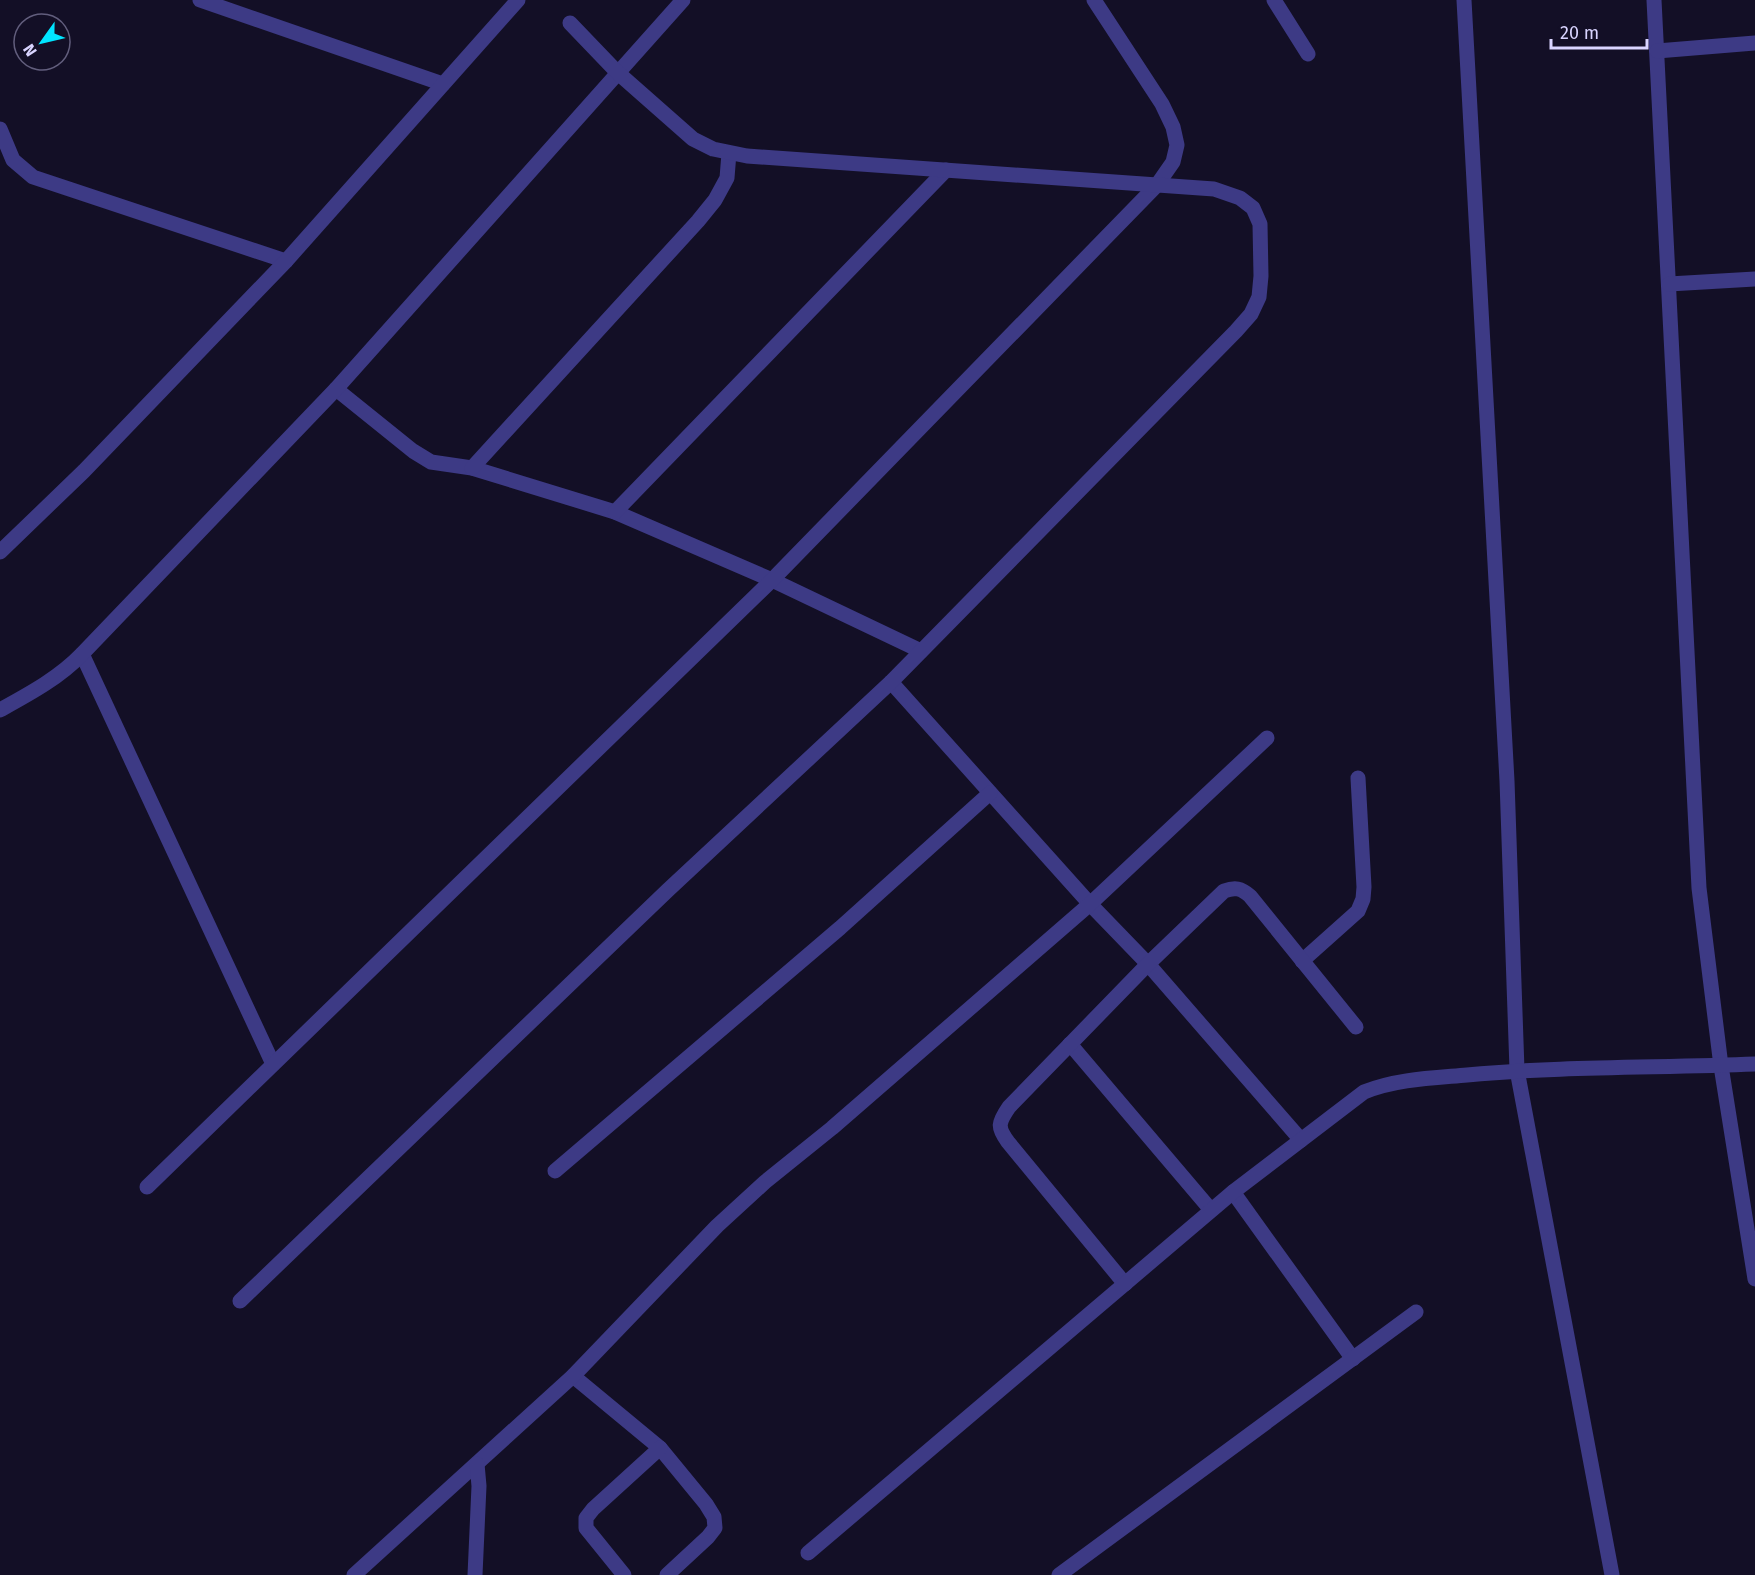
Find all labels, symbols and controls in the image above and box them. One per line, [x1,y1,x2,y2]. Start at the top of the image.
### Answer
north arrow [12,12,72,72]
scale bar [1551,12,1647,50]
text: 20 m [1560,22,1599,44]
text: N [19,40,41,60]

